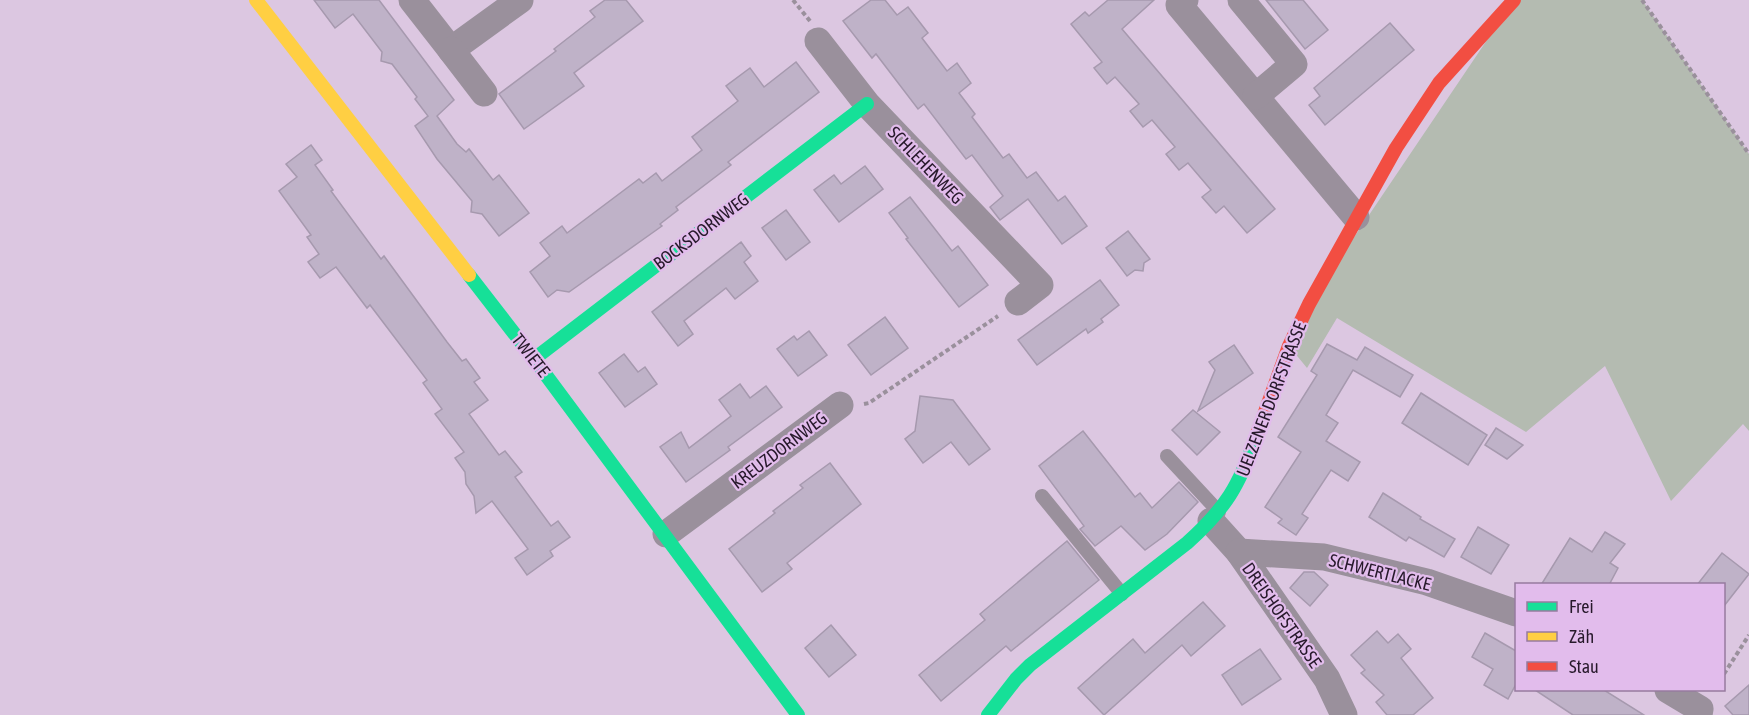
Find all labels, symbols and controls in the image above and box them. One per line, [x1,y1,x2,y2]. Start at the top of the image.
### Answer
street label: SCHLEHENWEG [884,122,968,208]
street label: BOCKSDORNWEG [649,188,753,274]
street label: UELZENER DORFSTRASSE [1232,319,1310,479]
street label: TWIETE [508,329,554,381]
street label: KREUZDORNWEG [727,407,831,493]
street label: SCHWERTLACKE [1327,549,1433,595]
street label: DREISHOFSTRASSE [1238,559,1326,672]
legend [1515,583,1725,691]
text: Frei [1569,596,1594,617]
text: Zäh [1569,626,1594,647]
text: Stau [1569,656,1599,677]

